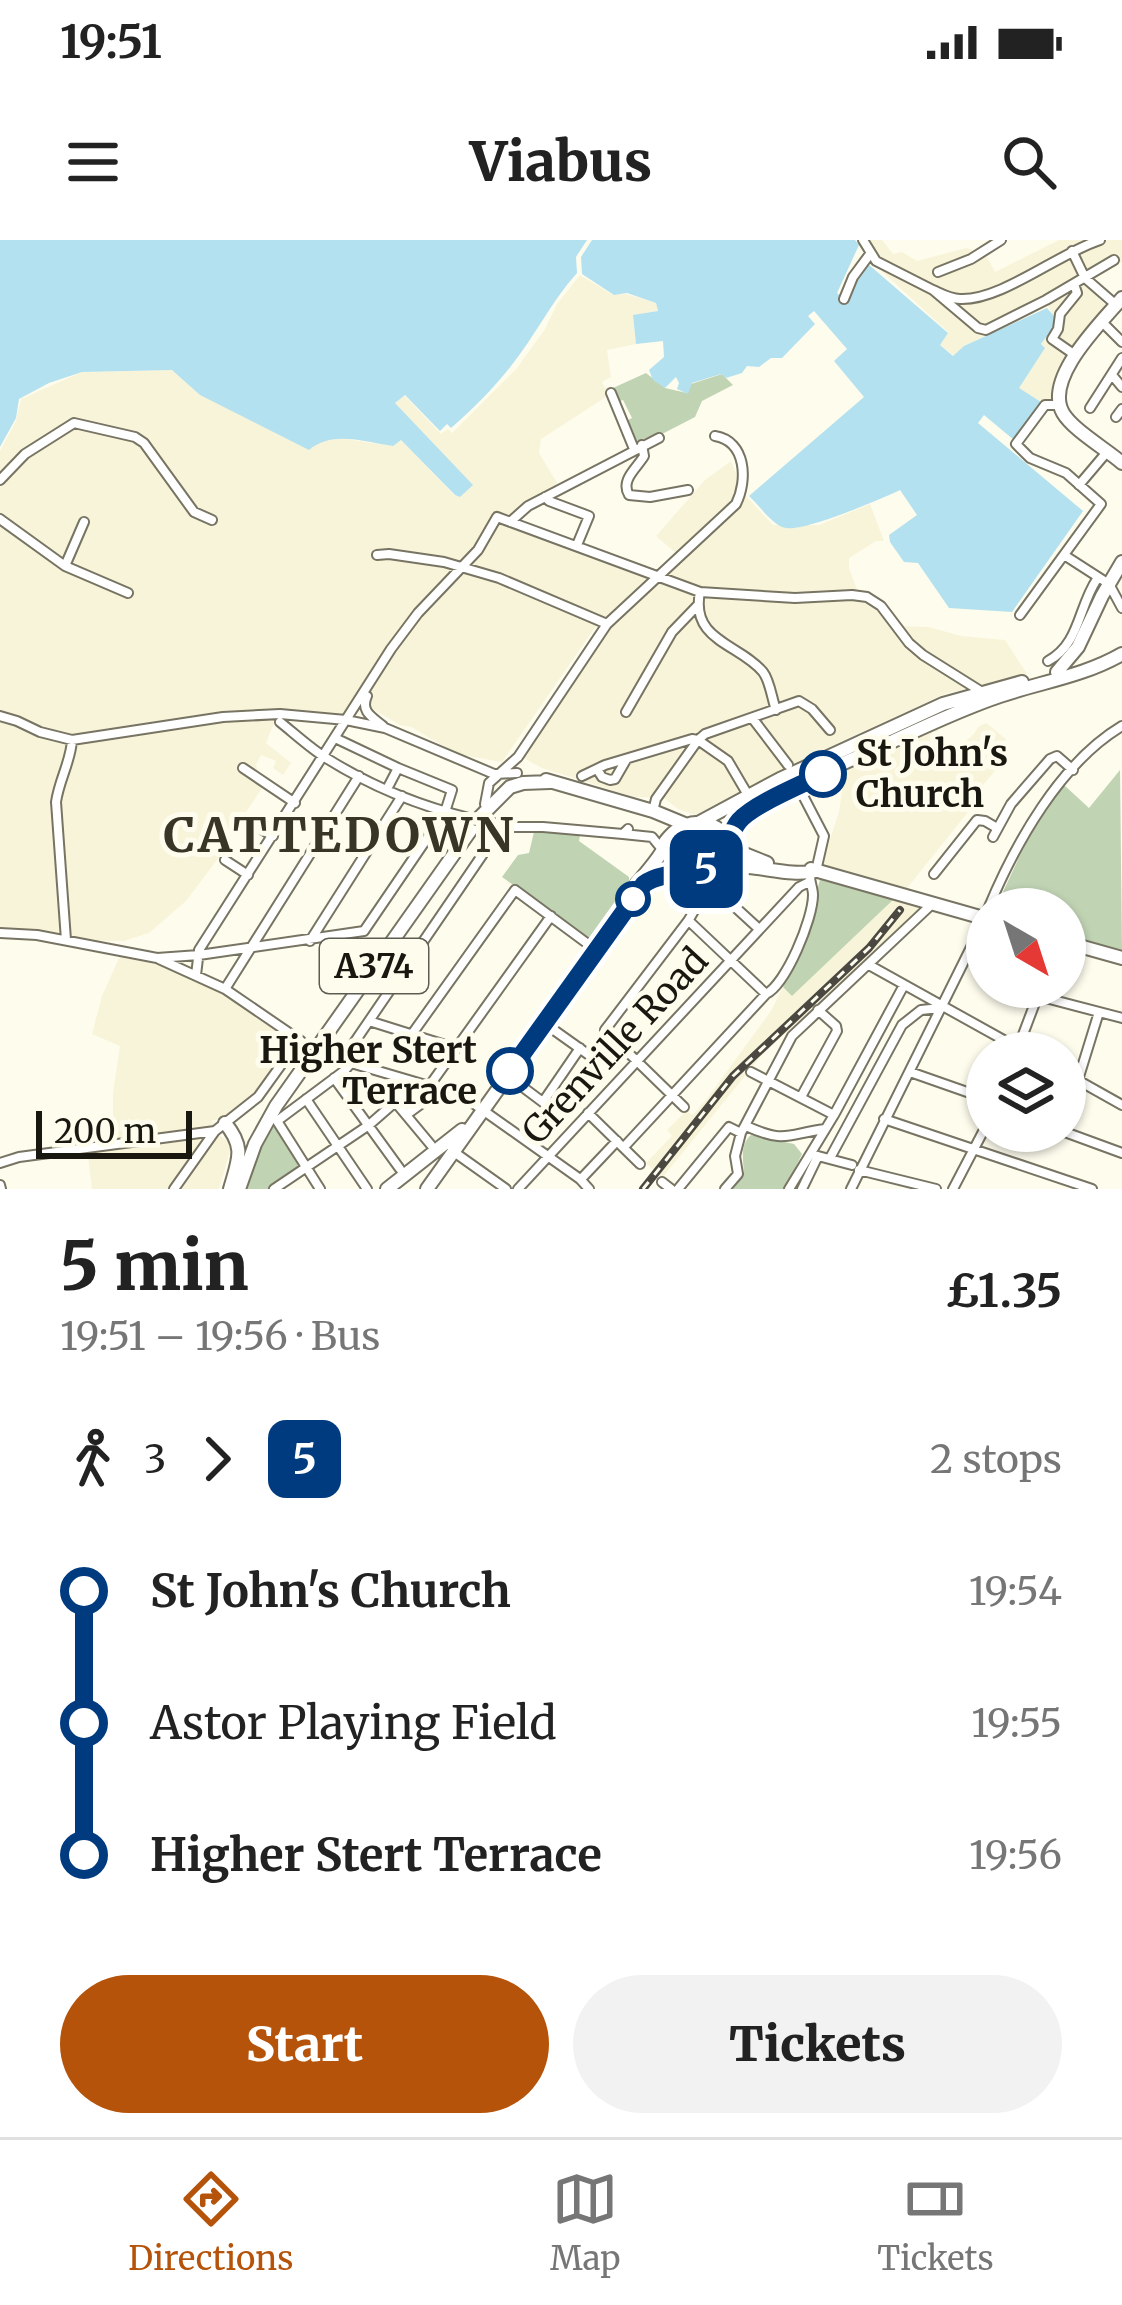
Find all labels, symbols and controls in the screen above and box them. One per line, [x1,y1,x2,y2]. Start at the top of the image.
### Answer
text: 19:51 [60,14,162,70]
text: Viabus [470,128,652,196]
icon: menu [60,129,126,195]
icon: search [996,129,1062,195]
place label: St John's Church [856,731,1008,817]
marker: St John's Church [801,752,845,796]
district label: CATTEDOWN [163,805,517,865]
line badge: 5 [667,830,745,908]
text: 5 [694,843,718,895]
unlabelled marker [617,883,649,915]
north arrow [966,888,1086,1008]
map controls [966,888,1086,1152]
road number: A374 [320,939,428,993]
street label: Grenville Road [513,939,717,1153]
place label: Higher Stert Terrace [259,1028,478,1114]
button: layers [966,1032,1086,1152]
marker: Higher Stert Terrace [488,1049,532,1093]
scale bar [36,1105,192,1158]
text: 200 m [54,1111,156,1152]
text: 5 min [60,1225,249,1308]
text: £1.35 [945,1263,1062,1319]
text: 19:51 – 19:56 · Bus [60,1312,380,1361]
icon: walk [60,1426,126,1492]
icon: forward [184,1426,250,1492]
text: 5 [292,1433,317,1485]
text: 3 [144,1435,166,1484]
text: 2 stops [930,1435,1062,1484]
text: St John's Church [150,1563,511,1619]
text: 19:54 [969,1567,1062,1616]
text: Astor Playing Field [150,1695,557,1751]
text: 19:55 [971,1699,1062,1748]
text: Higher Stert Terrace [150,1827,602,1883]
text: 19:56 [969,1831,1062,1880]
button: Start [60,1975,549,2113]
button: Tickets [573,1975,1062,2113]
tab: Directions [128,2166,293,2279]
tab: Map [550,2166,620,2279]
tab: Tickets [877,2166,994,2279]

